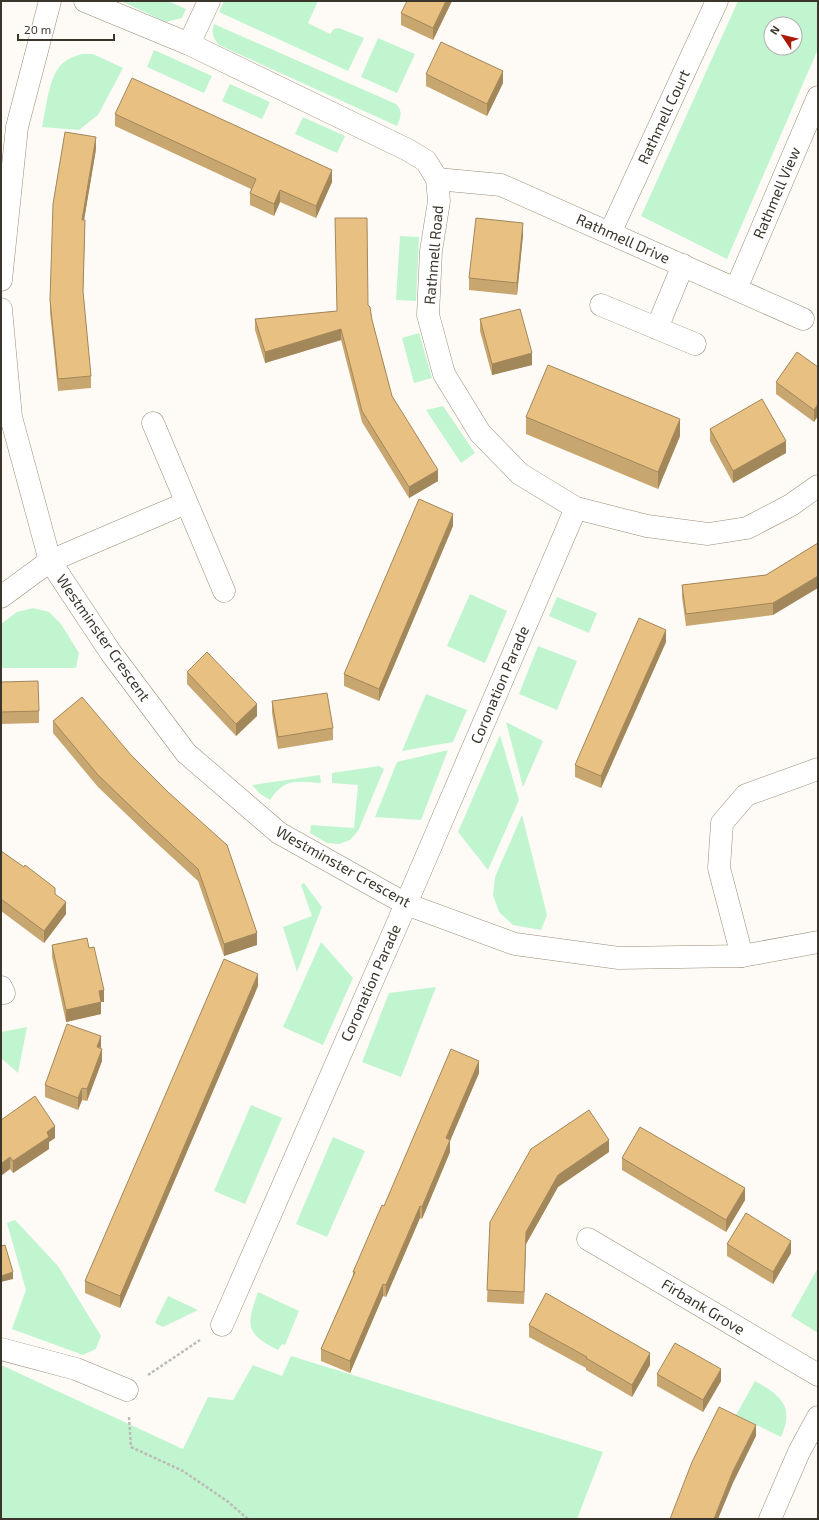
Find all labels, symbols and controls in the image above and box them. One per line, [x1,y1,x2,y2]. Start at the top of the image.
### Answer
scale bar [18,16,114,42]
north arrow [763,16,803,56]
text: 20 m [24,22,51,36]
text: N [767,23,782,37]
street label: Rathmell Court [633,66,693,167]
street label: Rathmell View [749,144,803,241]
street label: Rathmell Road [420,205,446,305]
street label: Rathmell Drive [574,209,673,267]
street label: Westminster Crescent [53,570,155,705]
street label: Coronation Parade [466,623,532,746]
street label: Westminster Crescent [273,822,414,911]
street label: Coronation Parade [336,921,404,1044]
street label: Firbank Grove [659,1274,748,1338]

